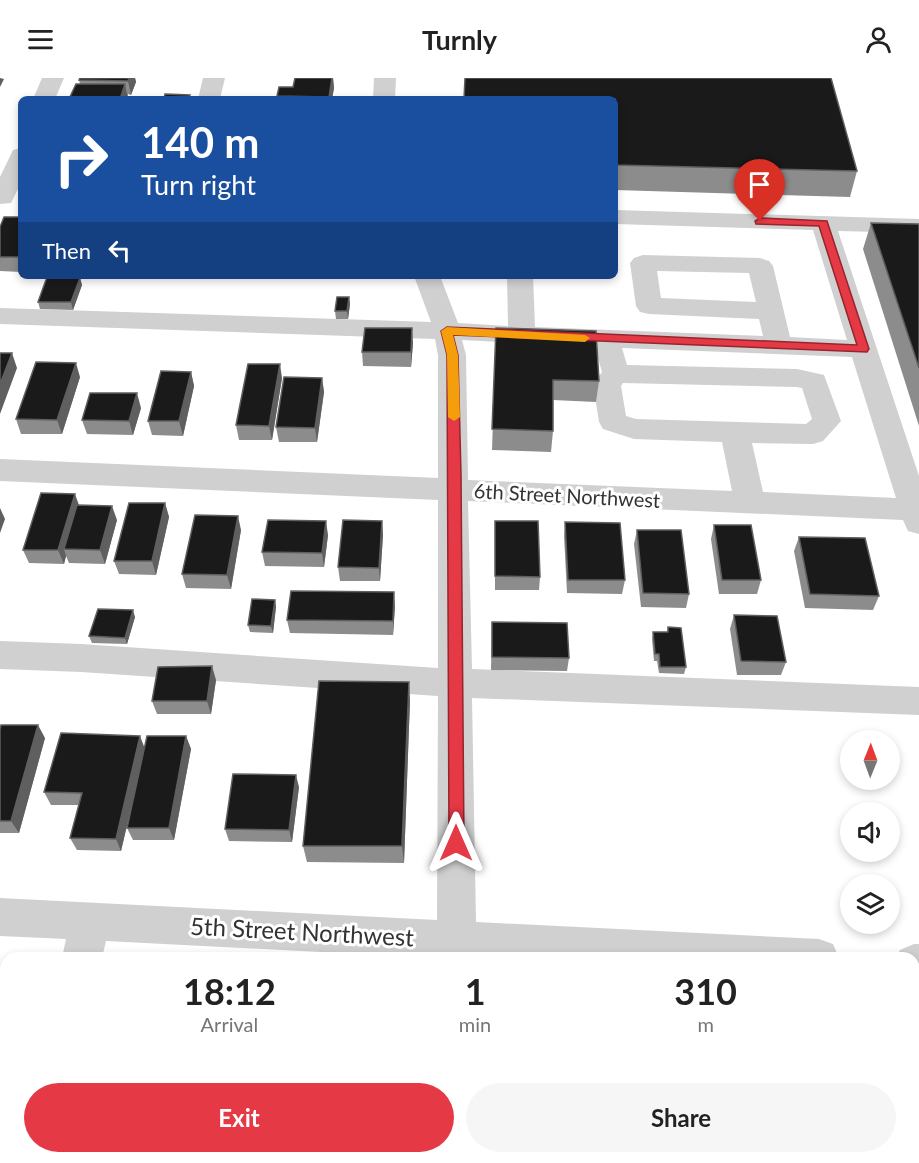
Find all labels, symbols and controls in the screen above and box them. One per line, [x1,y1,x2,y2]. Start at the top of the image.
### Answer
icon: menu [24,23,57,56]
text: Turnly [422,23,497,56]
icon: person [862,23,895,56]
text: 140 m [141,117,259,167]
icon: right [42,120,120,198]
pin [734,159,785,221]
text: Turn right [141,168,256,201]
icon: arrive [743,168,776,201]
icon: left [103,234,136,267]
text: Then [42,237,91,264]
street label: 6th Street Northwest [473,478,661,512]
north arrow [840,730,900,790]
map controls [840,730,900,934]
button: sound [840,802,900,862]
position arrow [424,811,488,875]
button: layers [840,874,900,934]
street label: 5th Street Northwest [189,911,415,951]
text: 18:12 [183,969,276,1013]
text: 1 [465,969,486,1013]
text: 310 [674,969,737,1013]
text: Arrival [201,1012,258,1036]
text: min [459,1012,491,1036]
text: m [697,1012,714,1036]
button: Exit [24,1083,454,1152]
button: Share [466,1083,896,1152]

